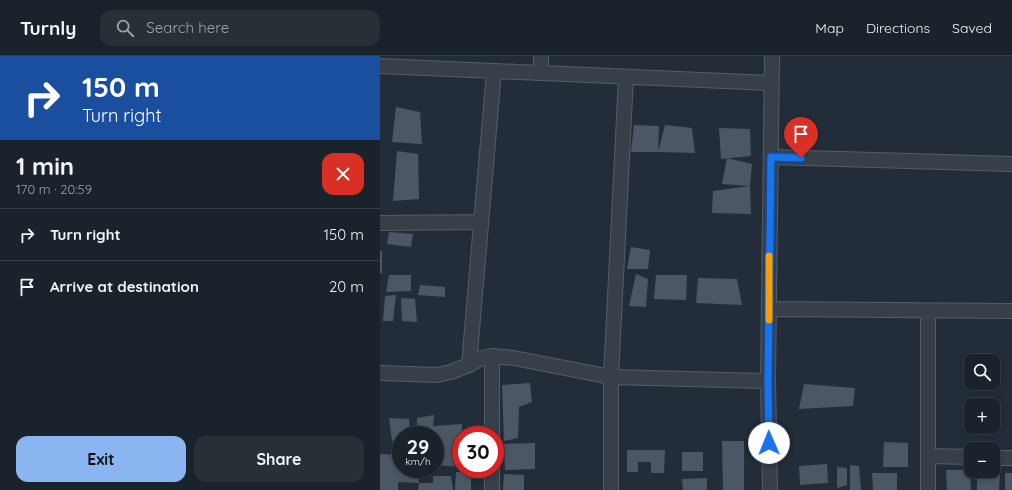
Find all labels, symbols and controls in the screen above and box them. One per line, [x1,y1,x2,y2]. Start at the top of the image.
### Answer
search box [100,10,380,46]
text: Turnly [20,16,76,40]
icon: search [114,17,136,39]
text: Search here [146,18,229,37]
text: Map [815,19,844,37]
text: Directions [866,19,930,37]
text: Saved [952,19,992,37]
text: 150 m [82,69,160,104]
icon: right [16,72,68,124]
text: Turn right [82,104,162,127]
pin [784,117,818,158]
icon: arrive [790,123,812,145]
text: 1 min [16,151,74,181]
button: close [322,153,364,195]
text: 170 m · 20:59 [16,181,92,197]
icon: right [16,224,38,246]
text: Turn right [50,225,121,244]
text: 150 m [324,225,364,244]
icon: arrive [16,276,38,298]
text: Arrive at destination [50,277,199,296]
text: 20 m [329,277,364,296]
map controls [964,354,1000,478]
button: search [964,354,1000,390]
button: + [964,398,1000,434]
position arrow [748,422,790,464]
speed limit sign: 30 [452,426,504,478]
text: 29 [407,434,429,459]
button: Exit [16,436,186,482]
button: Share [194,436,364,482]
button: − [964,442,1000,478]
text: km/h [405,455,431,468]

